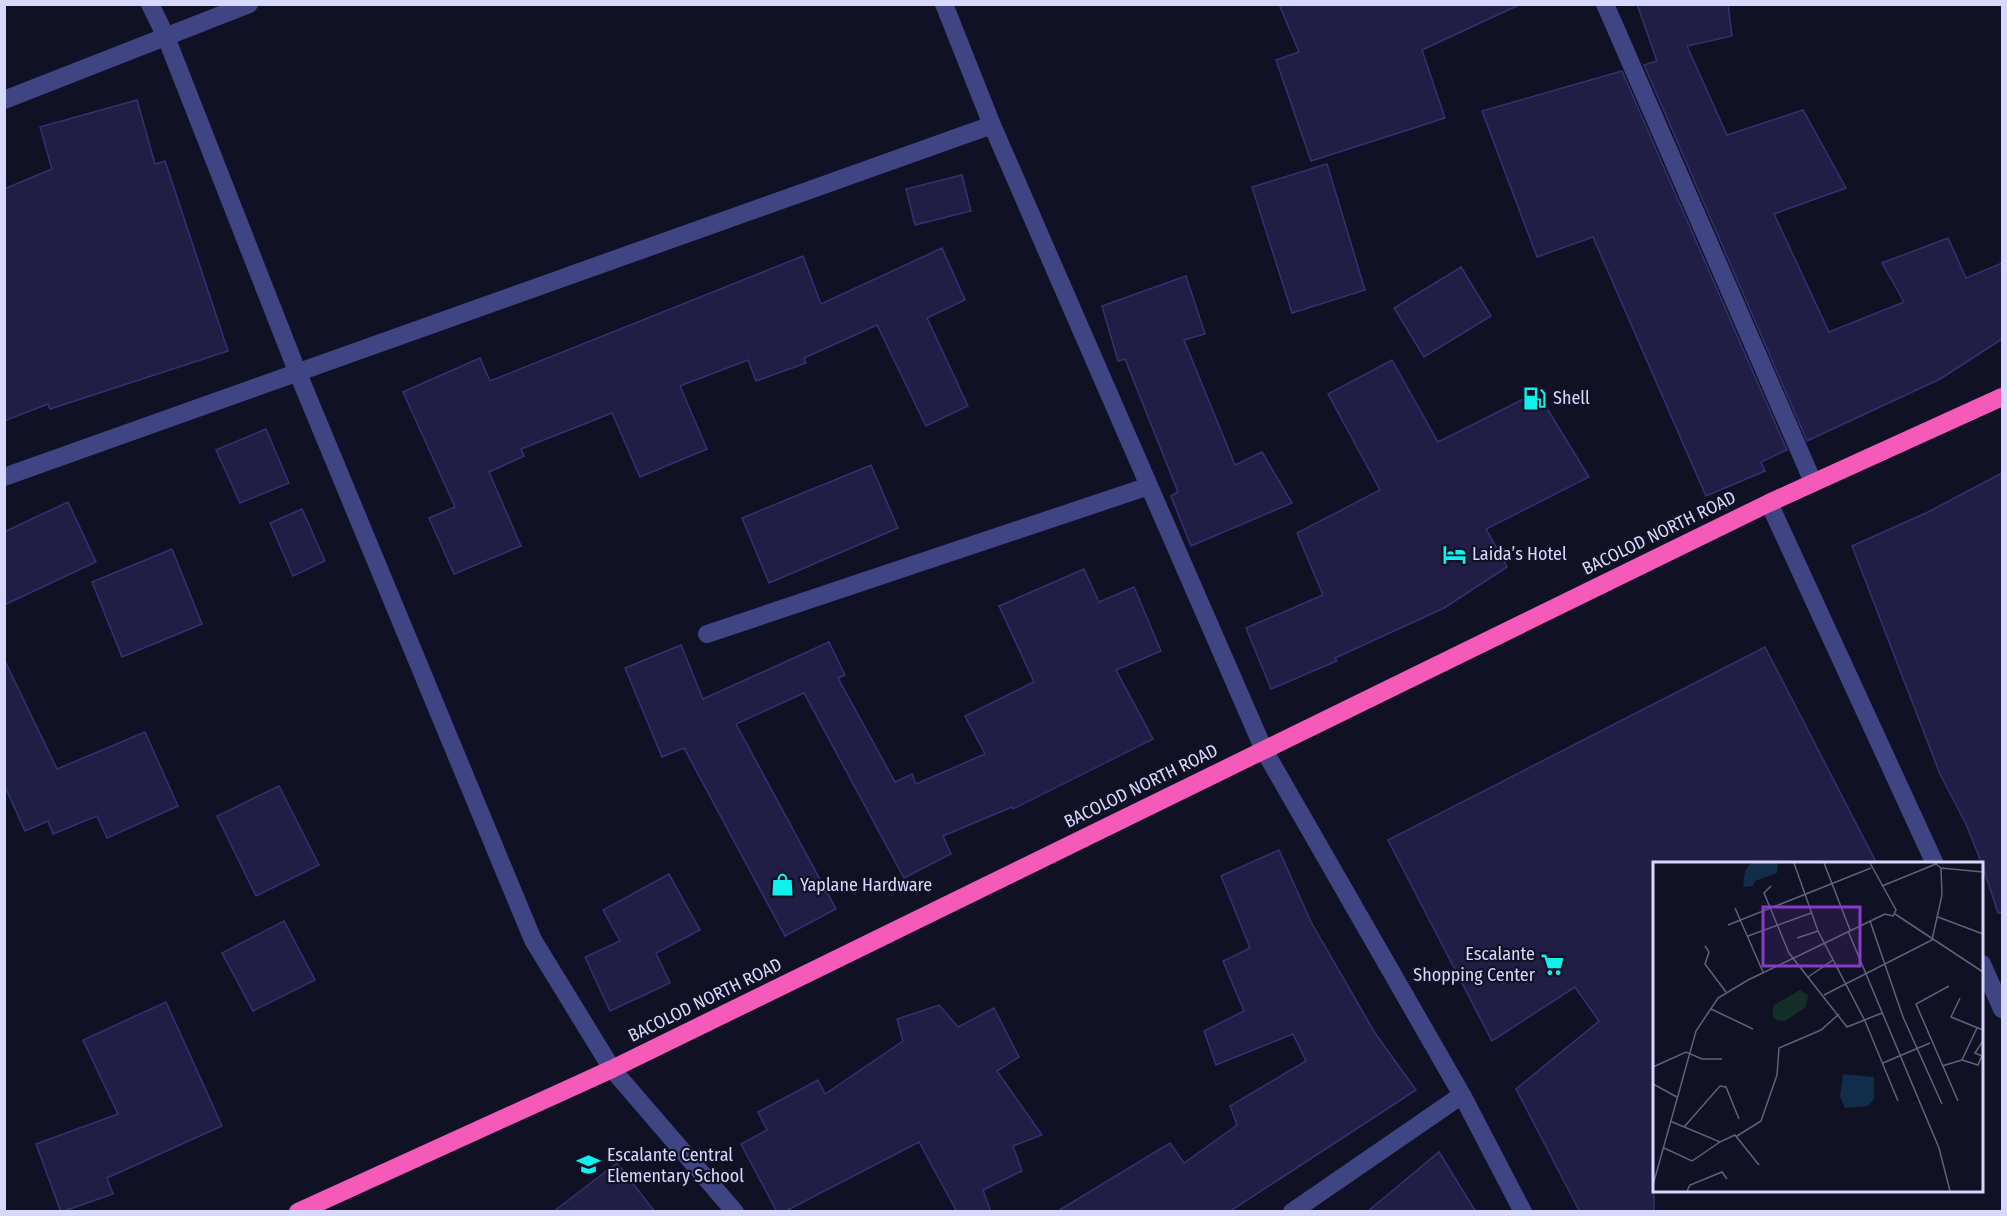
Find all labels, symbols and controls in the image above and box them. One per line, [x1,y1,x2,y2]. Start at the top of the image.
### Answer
fuel station icon: Shell [1522,385,1548,411]
place label: Shell [1553,387,1590,409]
street label: BACOLOD NORTH ROAD [1579,486,1739,580]
hotel icon: Laida’s Hotel [1441,541,1467,567]
place label: Laida’s Hotel [1472,543,1567,565]
street label: BACOLOD NORTH ROAD [1061,739,1221,833]
inset map [1653,862,1983,1192]
shop icon: Yaplane Hardware [769,872,795,898]
place label: Yaplane Hardware [800,874,932,896]
place label: Escalante Shopping Center [1413,943,1536,986]
supermarket icon: Escalante Shopping Center [1540,951,1566,977]
street label: BACOLOD NORTH ROAD [625,953,785,1047]
place label: Escalante Central Elementary School [607,1144,744,1187]
school or university icon: Escalante Central Elementary School [576,1152,602,1178]

